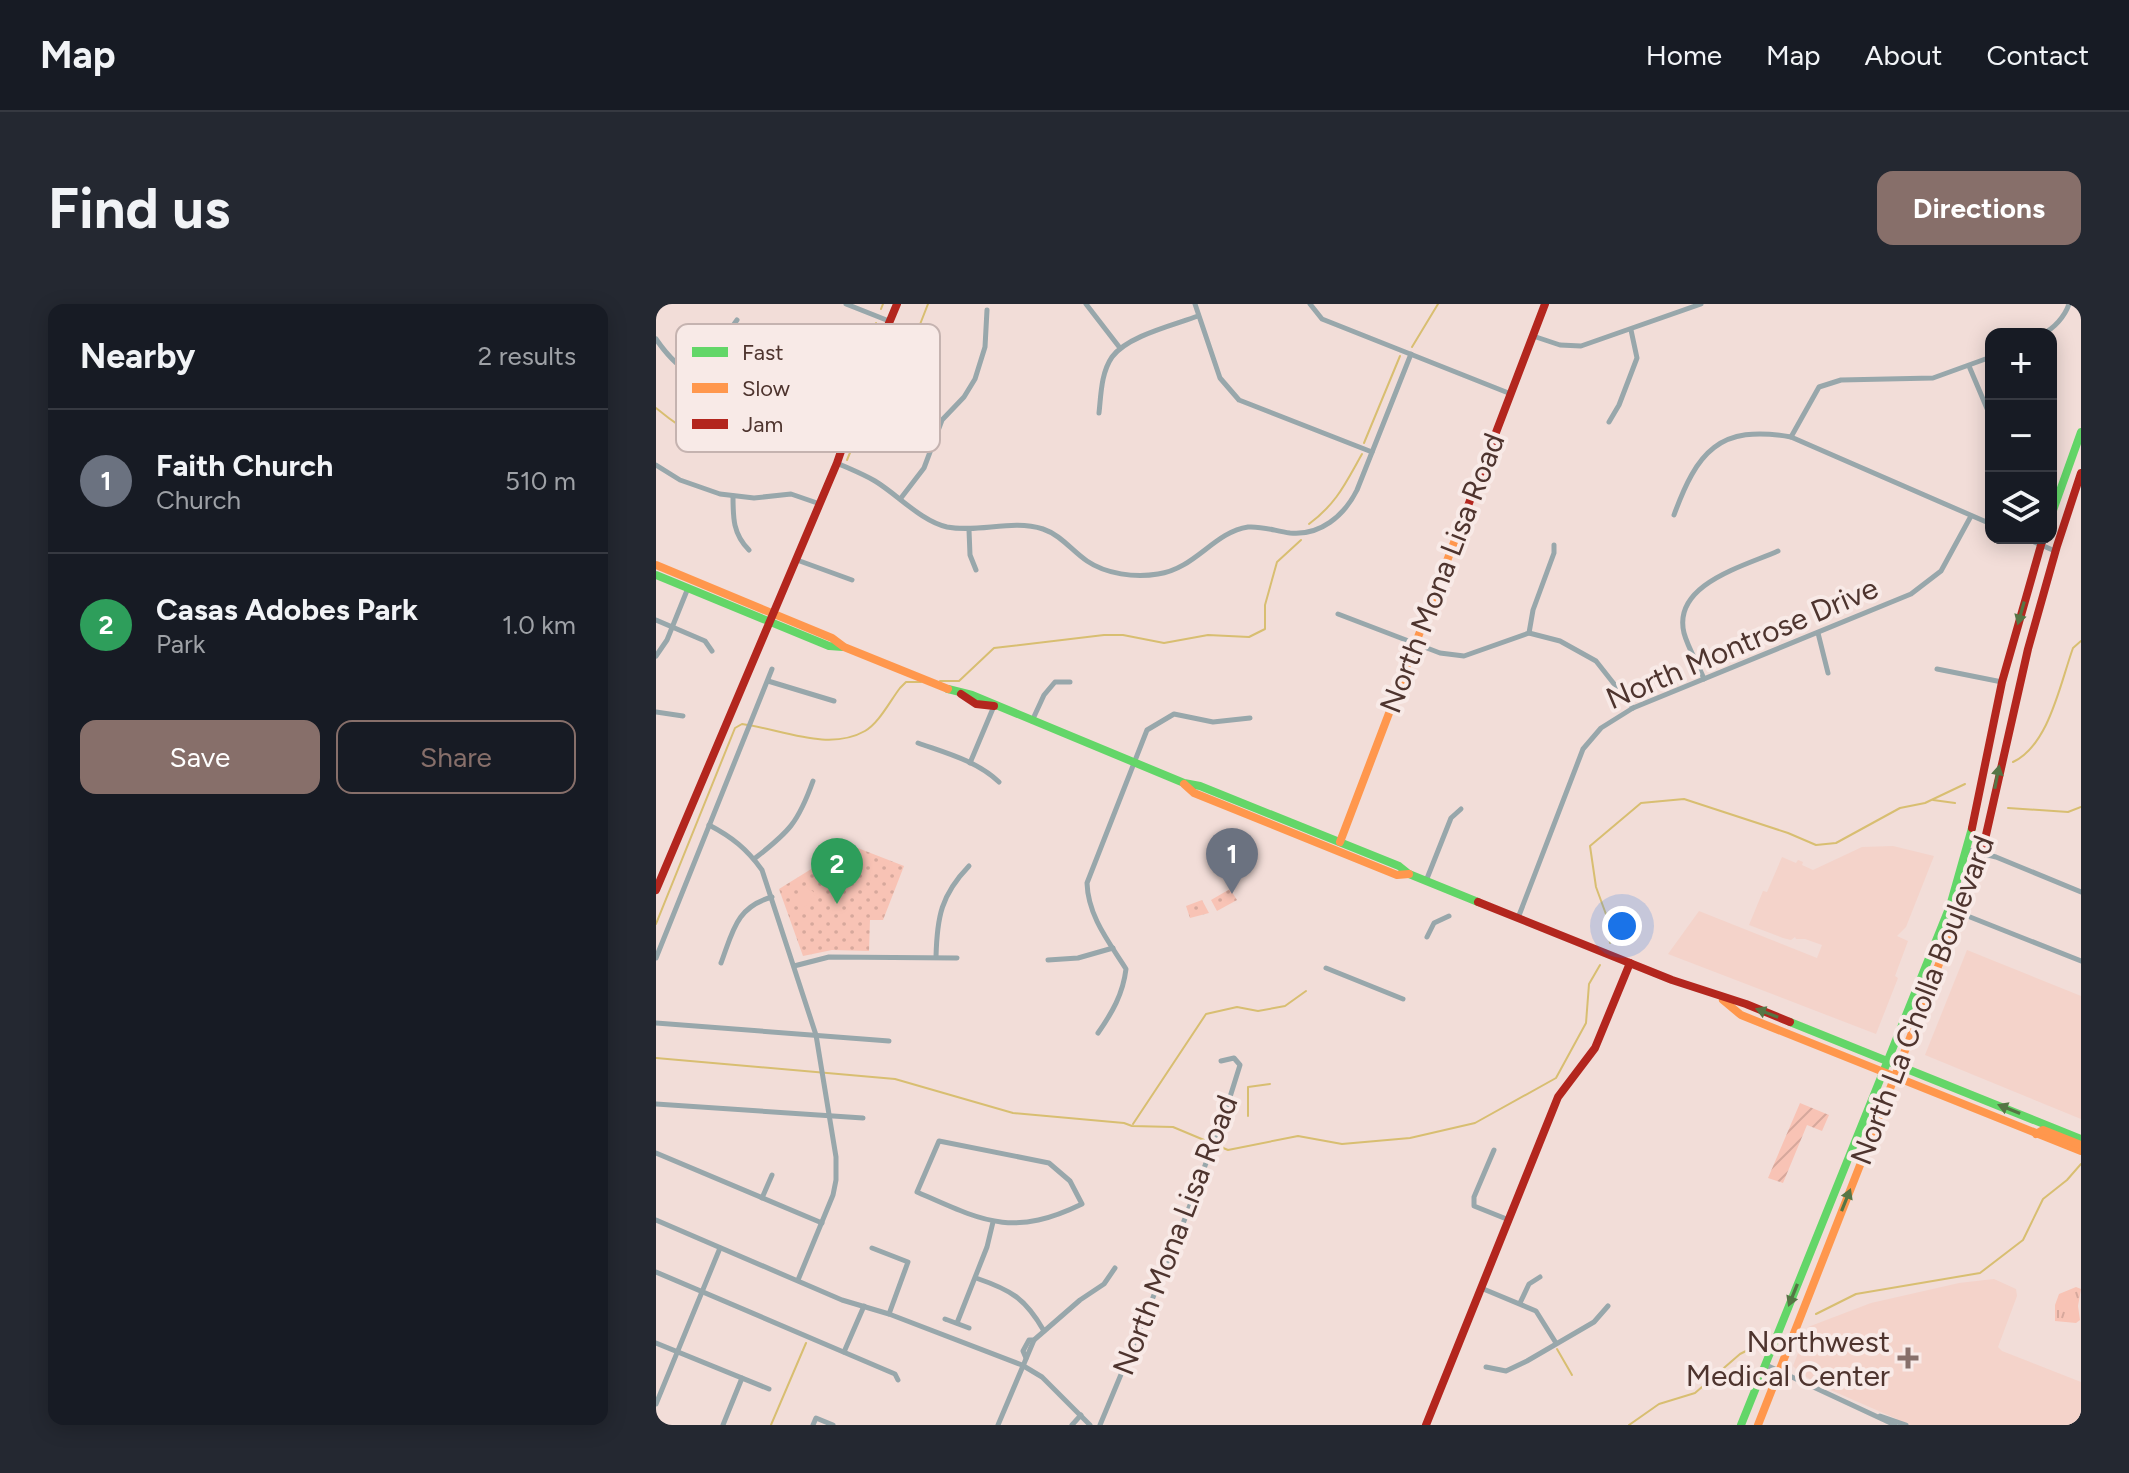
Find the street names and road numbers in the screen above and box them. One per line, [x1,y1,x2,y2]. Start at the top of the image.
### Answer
street label: North Mona Lisa Road [1372,428,1512,718]
street label: North Montrose Drive [1600,569,1884,717]
street label: North La Cholla Boulevard [1842,830,2002,1170]
street label: North Mona Lisa Road [1105,1090,1245,1380]

